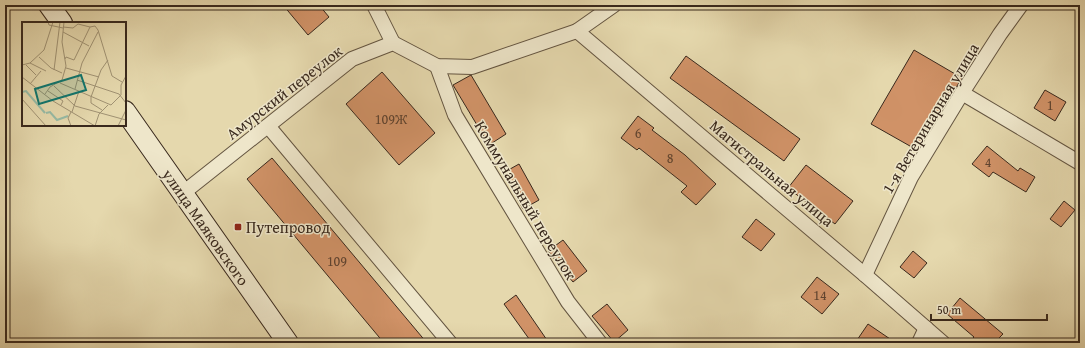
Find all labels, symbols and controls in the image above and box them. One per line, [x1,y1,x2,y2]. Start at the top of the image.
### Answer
inset map [22,22,126,126]
street label: Амурский переулок [221,38,348,145]
street label: 1-я Ветеринарная улица [875,38,985,198]
house number: 1 [1047,95,1053,115]
house number: 109Ж [375,109,408,129]
street label: Магистральная улица [705,114,840,232]
street label: Коммунальный переулок [469,116,583,285]
house number: 6 [635,123,642,143]
house number: 8 [667,148,674,168]
house number: 4 [985,152,992,172]
street label: улица Маяковского [156,163,255,290]
place label: Путепровод [246,215,330,239]
marker: Путепровод [233,222,243,232]
house number: 109 [327,251,347,271]
house number: 14 [813,285,827,305]
scale bar [931,296,1047,322]
text: 50 m [937,301,961,318]

